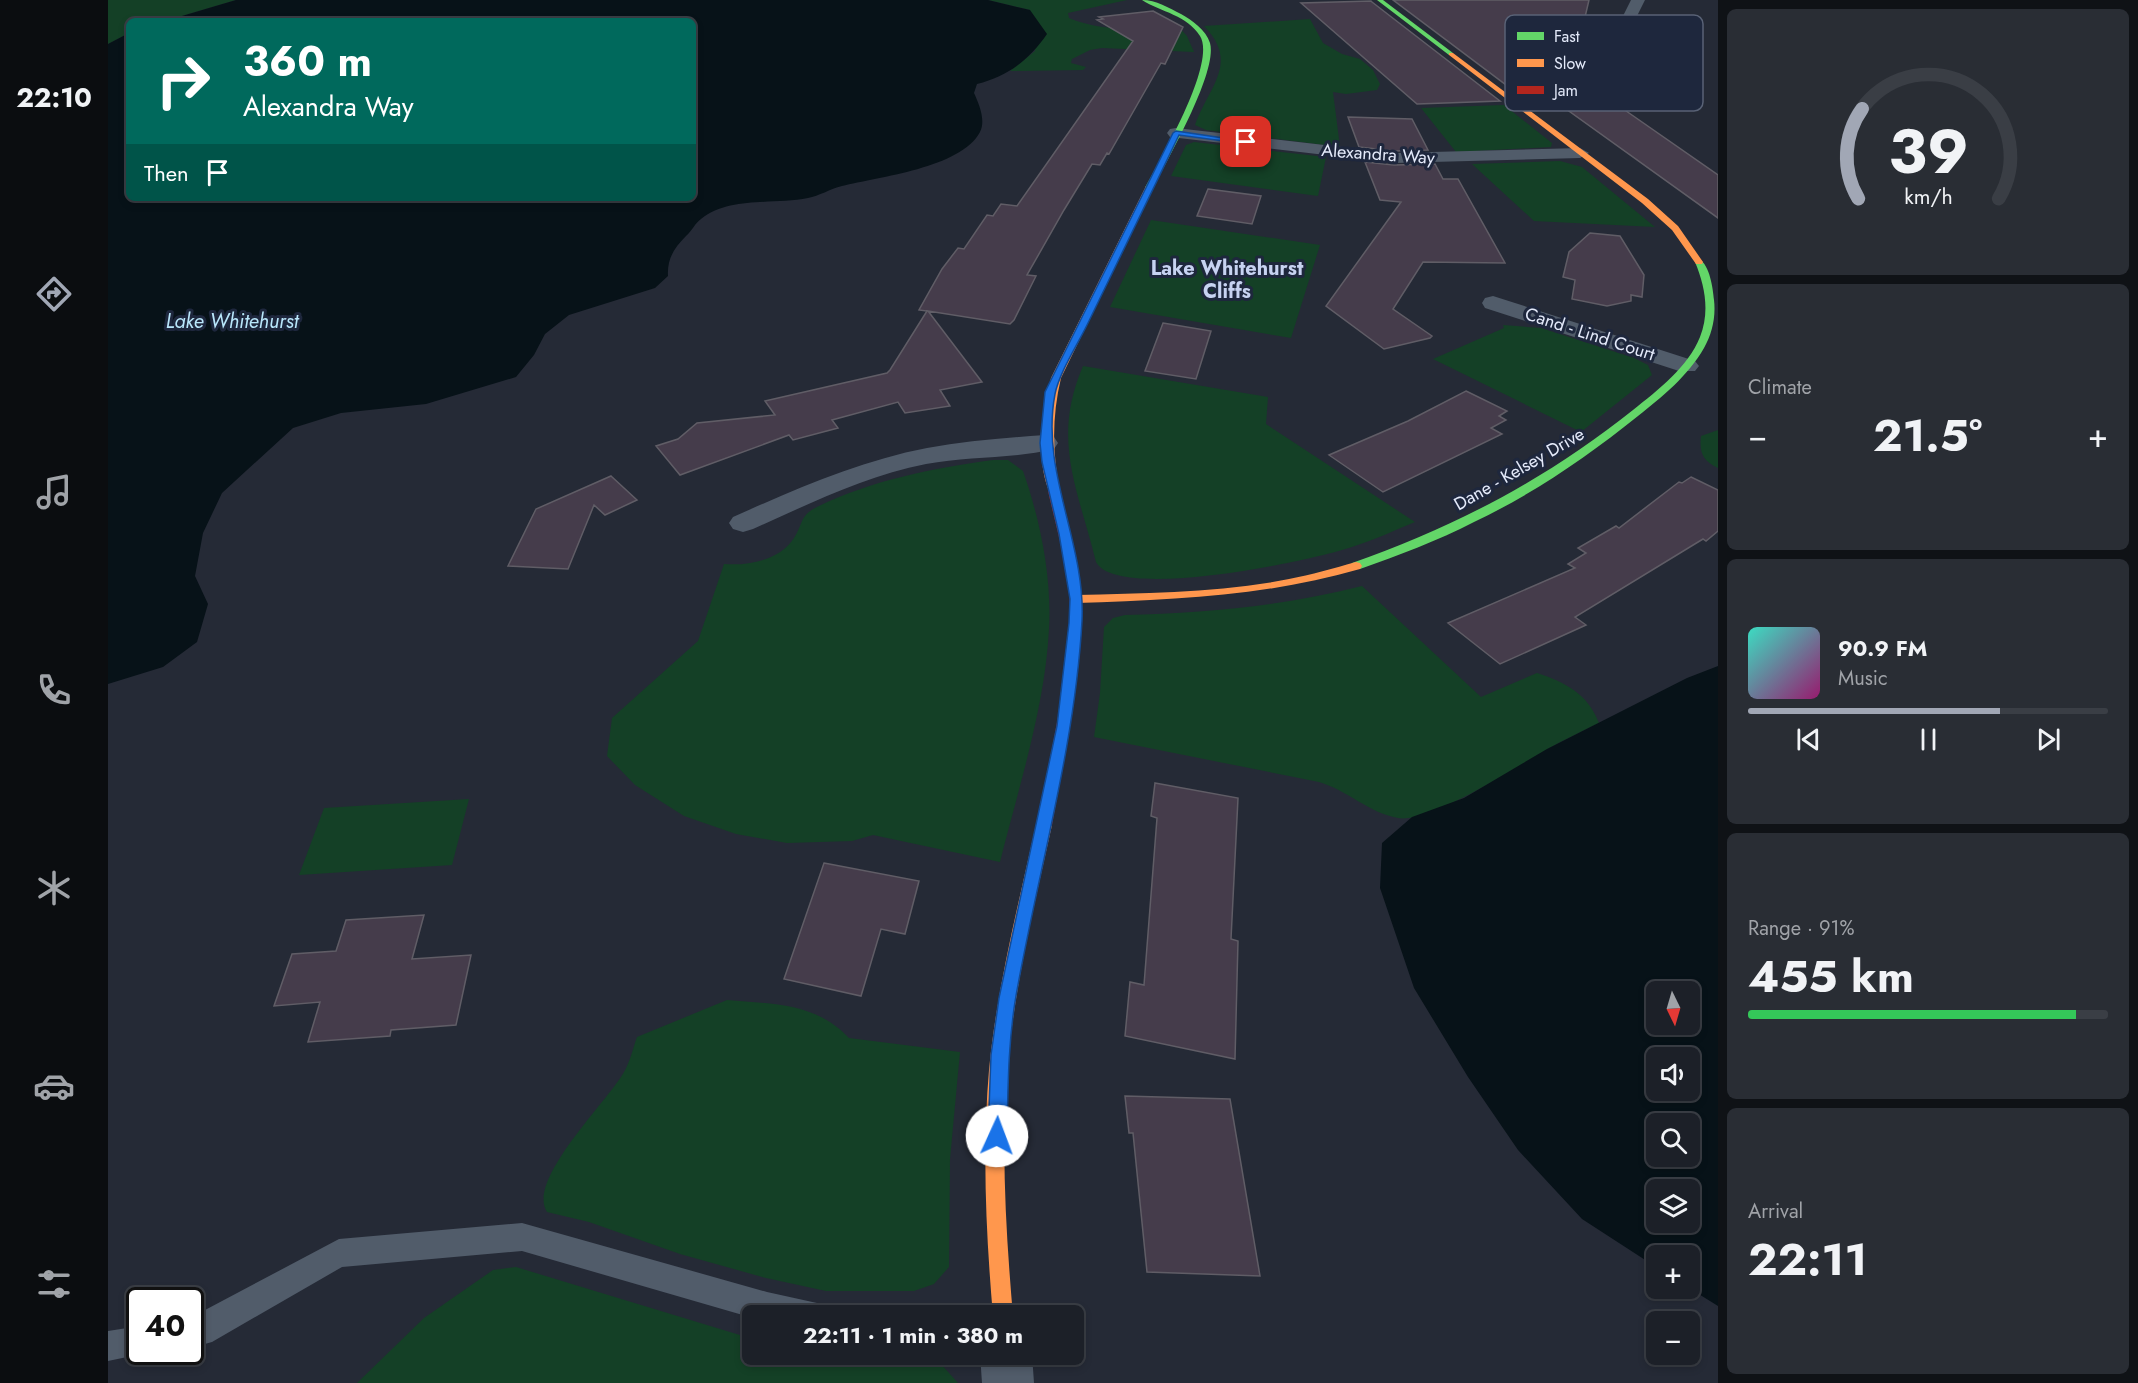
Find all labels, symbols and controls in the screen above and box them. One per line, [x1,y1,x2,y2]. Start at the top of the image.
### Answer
legend [1505,15,1703,111]
text: Fast [1554,25,1580,48]
text: 360 m [243,31,372,92]
icon: right [144,42,222,120]
text: Slow [1554,52,1586,75]
text: 22:10 [16,78,92,117]
text: Jam [1552,79,1578,102]
text: Alexandra Way [243,87,414,126]
text: 39 [1888,106,1968,196]
pin [1220,116,1271,167]
icon: arrive [1229,125,1262,158]
street label: Alexandra Way [1320,137,1436,171]
icon: arrive [201,156,234,189]
text: Then [144,157,189,189]
text: km/h [1904,181,1952,212]
district label: Lake Whitehurst Cliffs [1151,254,1304,306]
icon: directions [33,273,75,315]
street label: Cand - Lind Court [1522,301,1659,367]
water label: Lake Whitehurst [166,307,300,336]
text: Climate [1748,373,1812,402]
text: 21.5° [1873,403,1982,468]
text: − [1748,412,1767,459]
text: + [2088,412,2108,459]
street label: Dane - Kelsey Drive [1449,421,1589,517]
icon: music [33,471,75,513]
text: 90.9 FM [1838,632,1927,664]
text: Music [1838,664,1888,693]
icon: phone [33,669,75,711]
icon: previous [1792,723,1825,756]
icon: pause [1912,723,1945,756]
icon: next [2032,723,2065,756]
icon: climate [33,867,75,909]
text: Range · 91% [1748,914,1855,943]
text: 455 km [1748,944,1914,1009]
north arrow [1646,981,1700,1035]
map controls [1646,981,1700,1365]
button: sound [1646,1047,1700,1101]
icon: car [33,1065,75,1107]
position arrow [965,1104,1029,1168]
button: search [1646,1113,1700,1167]
button: layers [1646,1179,1700,1233]
text: Arrival [1748,1197,1803,1226]
text: 22:11 [1748,1227,1867,1292]
button: + [1646,1245,1700,1299]
icon: filters [33,1263,75,1305]
speed limit sign: 40 [126,1287,204,1365]
button: − [1646,1311,1700,1365]
text: 22:11 · 1 min · 380 m [803,1319,1023,1351]

